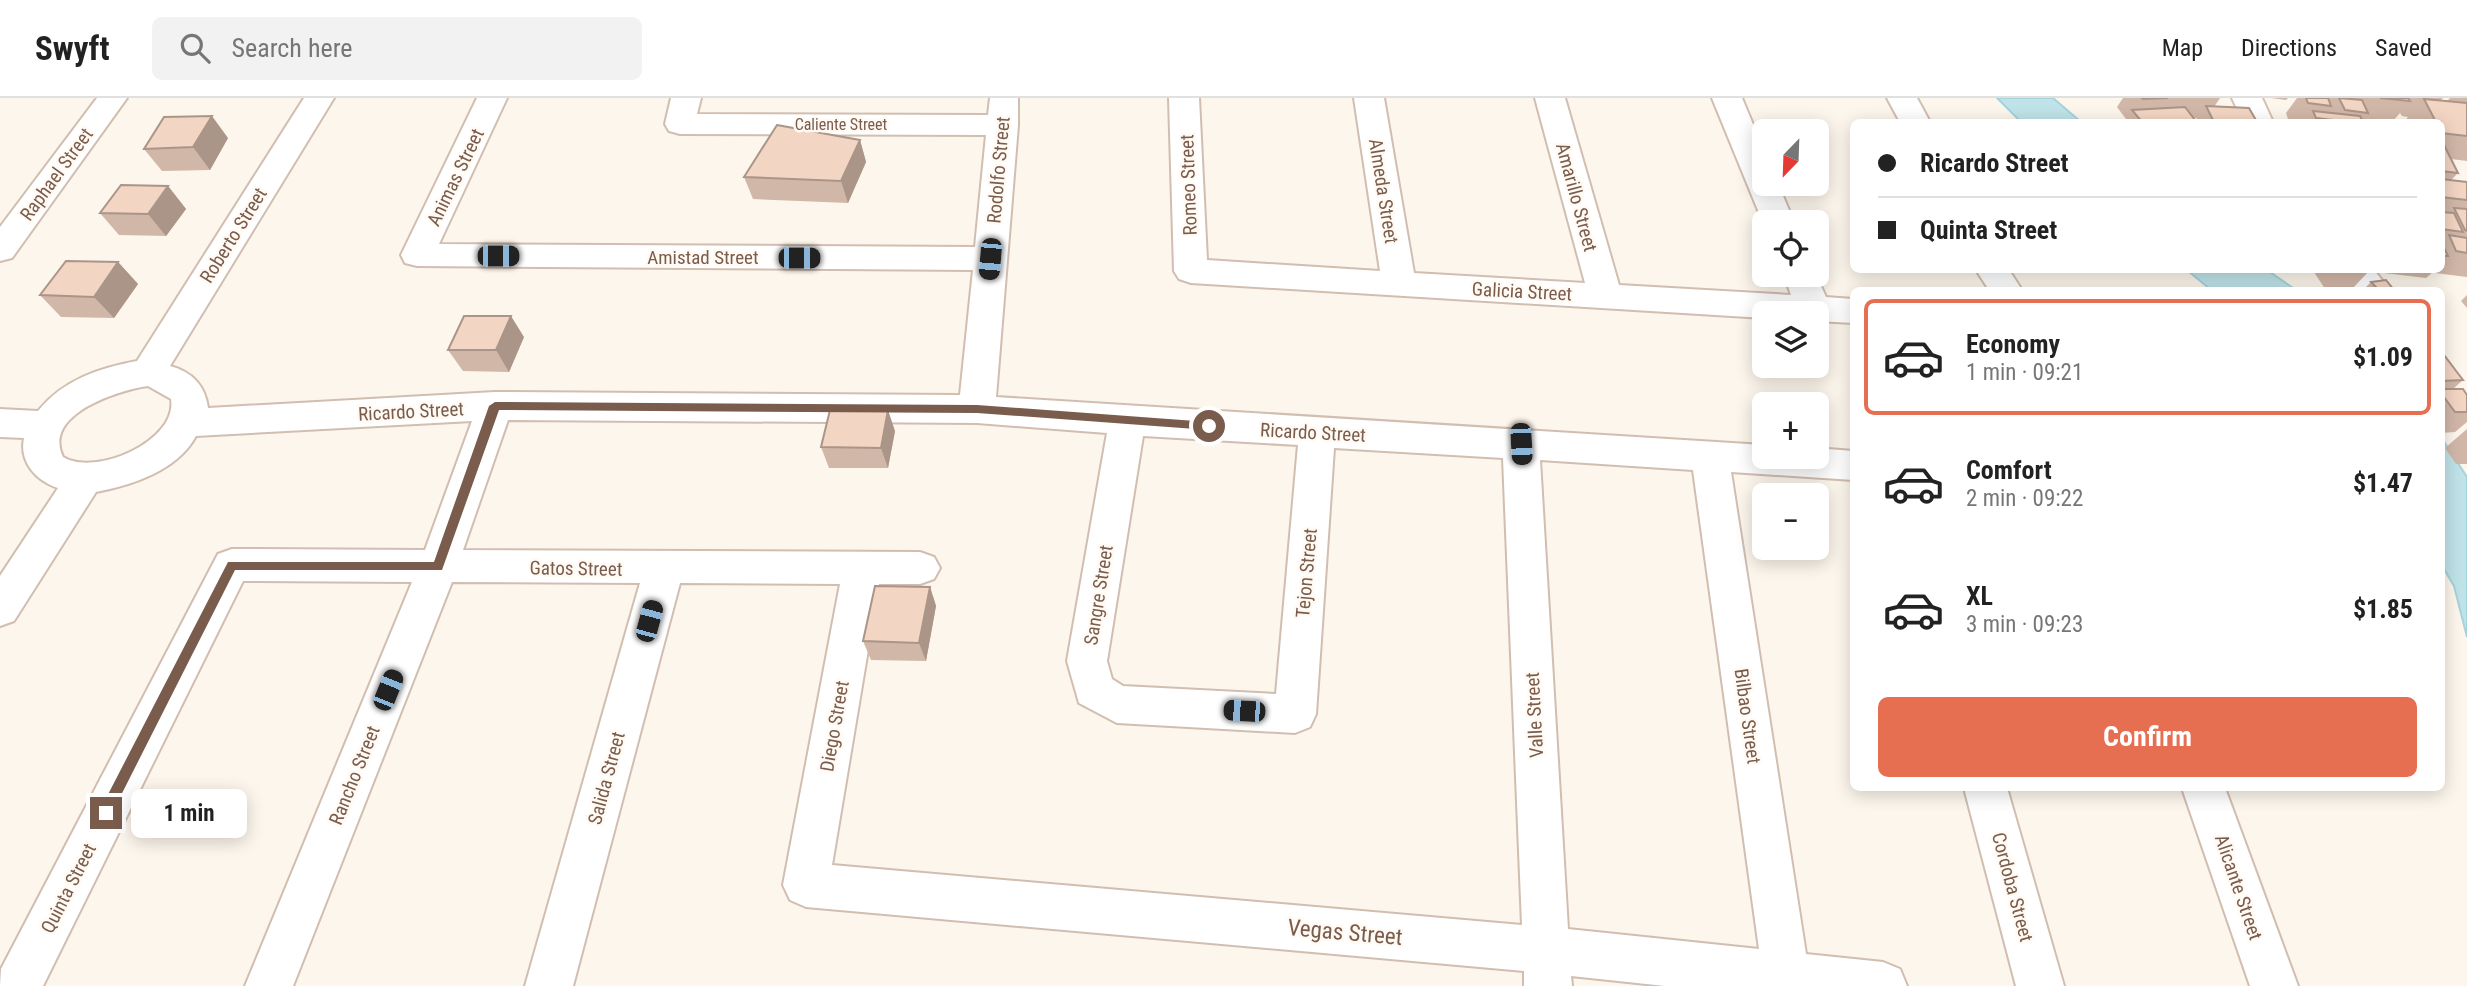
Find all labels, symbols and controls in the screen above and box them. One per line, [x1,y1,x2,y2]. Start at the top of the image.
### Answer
search box [152,17,642,80]
text: Swyft [35,29,110,68]
icon: search [176,29,214,67]
text: Search here [232,33,353,63]
text: Map [2162,34,2203,62]
text: Directions [2241,34,2337,62]
text: Saved [2375,34,2432,62]
street label: Caliente Street [795,115,888,134]
street label: Rodolfo Street [982,116,1015,225]
north arrow [1752,119,1829,196]
map controls [1752,119,1829,560]
street label: Raphael Street [15,123,98,225]
street label: Animas Street [422,125,489,230]
street label: Romeo Street [1175,134,1202,236]
street label: Almeda Street [1364,137,1403,245]
street label: Amarillo Street [1551,140,1602,254]
text: Ricardo Street [1920,148,2069,178]
street label: Roberto Street [195,183,272,287]
button: locate [1752,210,1829,287]
text: Quinta Street [1920,215,2057,245]
car [978,237,1003,281]
car [478,246,520,267]
street label: Amistad Street [647,246,759,269]
car [779,248,821,269]
street label: Galicia Street [1471,277,1573,306]
button: layers [1752,301,1829,378]
icon: car [1882,326,1945,389]
text: Economy [1966,329,2060,359]
text: $1.09 [2353,342,2413,372]
text: 1 min · 09:21 [1966,359,2083,386]
button: + [1752,392,1829,469]
street label: Ricardo Street [358,397,464,426]
route start [1193,410,1225,442]
street label: Ricardo Street [1260,418,1366,447]
car [1510,422,1533,466]
icon: car [1882,452,1945,515]
text: Comfort [1966,455,2052,485]
text: $1.47 [2353,468,2413,498]
button: − [1752,483,1829,560]
text: 2 min · 09:22 [1966,485,2083,512]
street label: Tejon Street [1291,527,1322,619]
street label: Sangre Street [1079,543,1118,647]
street label: Gatos Street [529,556,623,581]
icon: car [1882,578,1945,641]
text: XL [1966,581,1993,611]
text: $1.85 [2353,594,2413,624]
car [634,598,665,644]
text: 3 min · 09:23 [1966,611,2083,638]
car [371,667,406,713]
street label: Bilbao Street [1729,667,1766,765]
street label: Valle Street [1521,672,1548,758]
street label: Diego Street [815,679,854,773]
button: Confirm [1878,697,2417,777]
car [1223,699,1266,723]
street label: Rancho Street [324,722,385,828]
street label: Salida Street [583,729,630,827]
callout: 1 min [130,788,246,838]
route end [90,797,122,829]
text: 1 min [163,800,215,827]
street label: Cordoba Street [1987,830,2038,944]
street label: Alicante Street [2210,831,2267,943]
street label: Quinta Street [36,839,101,937]
street label: Vegas Street [1286,914,1404,951]

